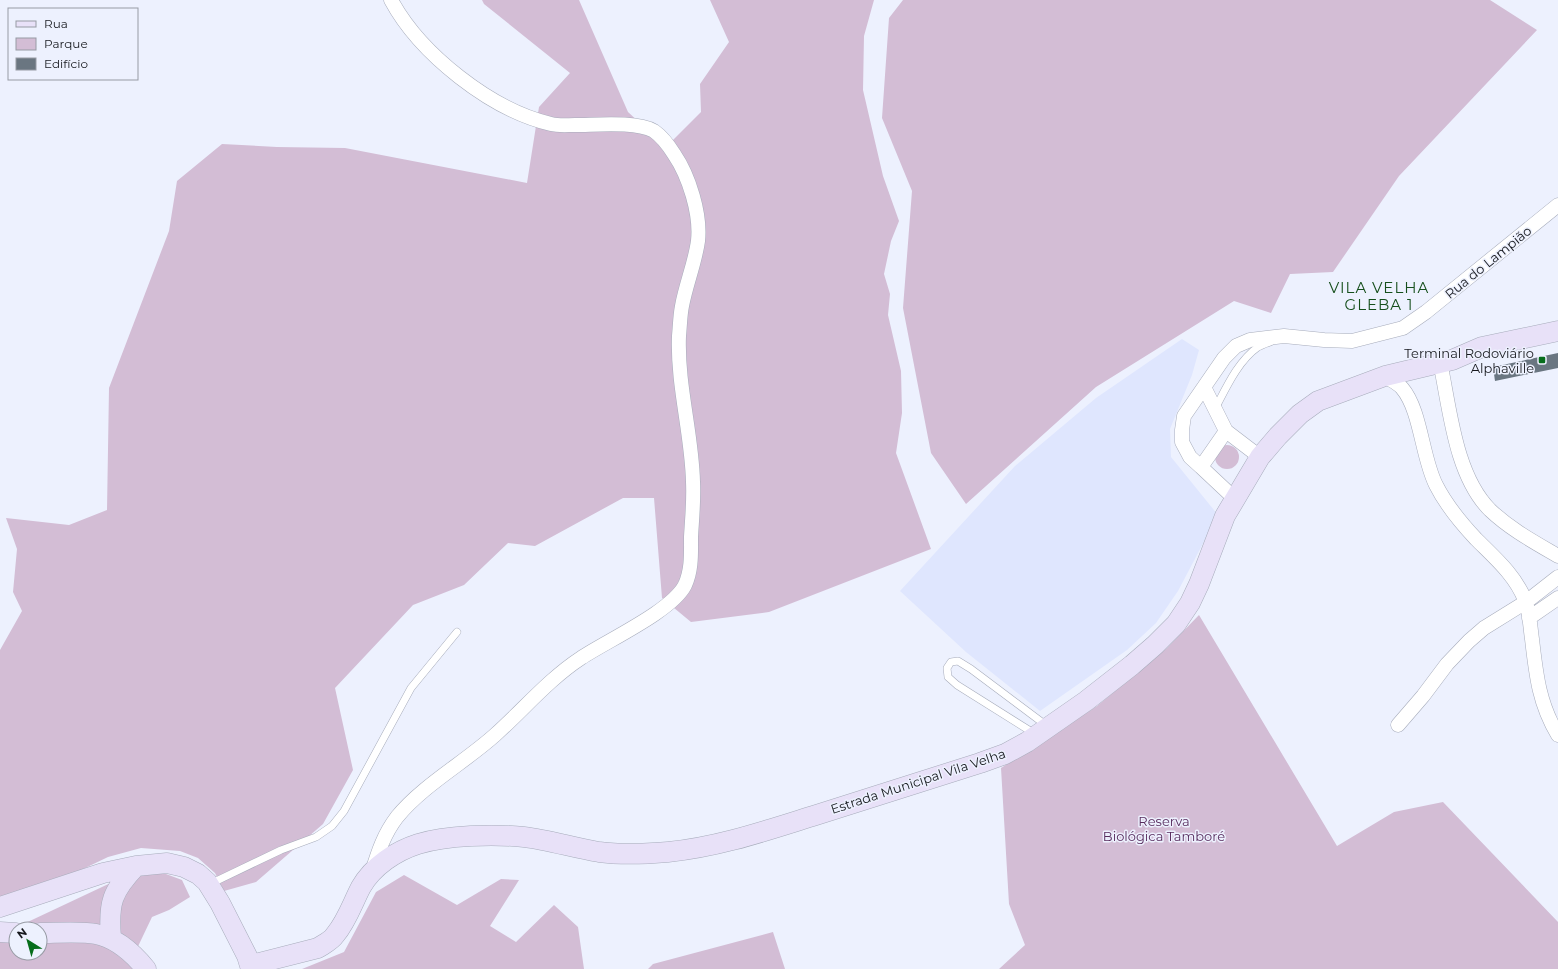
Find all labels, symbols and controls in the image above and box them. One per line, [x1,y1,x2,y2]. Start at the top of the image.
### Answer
legend [8,8,138,80]
text: Rua [44,16,68,31]
text: Parque [44,36,88,51]
text: Edifício [44,56,88,71]
street label: Rua do Lampião [1441,222,1535,302]
district label: VILA VELHA GLEBA 1 [1329,278,1429,314]
place label: Terminal Rodoviário Alphaville [1404,345,1534,376]
marker: Terminal Rodoviário Alphaville [1537,355,1547,365]
street label: Estrada Municipal Vila Velha [828,745,1008,817]
park label: Reserva Biológica Tamboré [1103,813,1225,844]
north arrow [8,921,48,961]
text: N [14,925,30,941]

